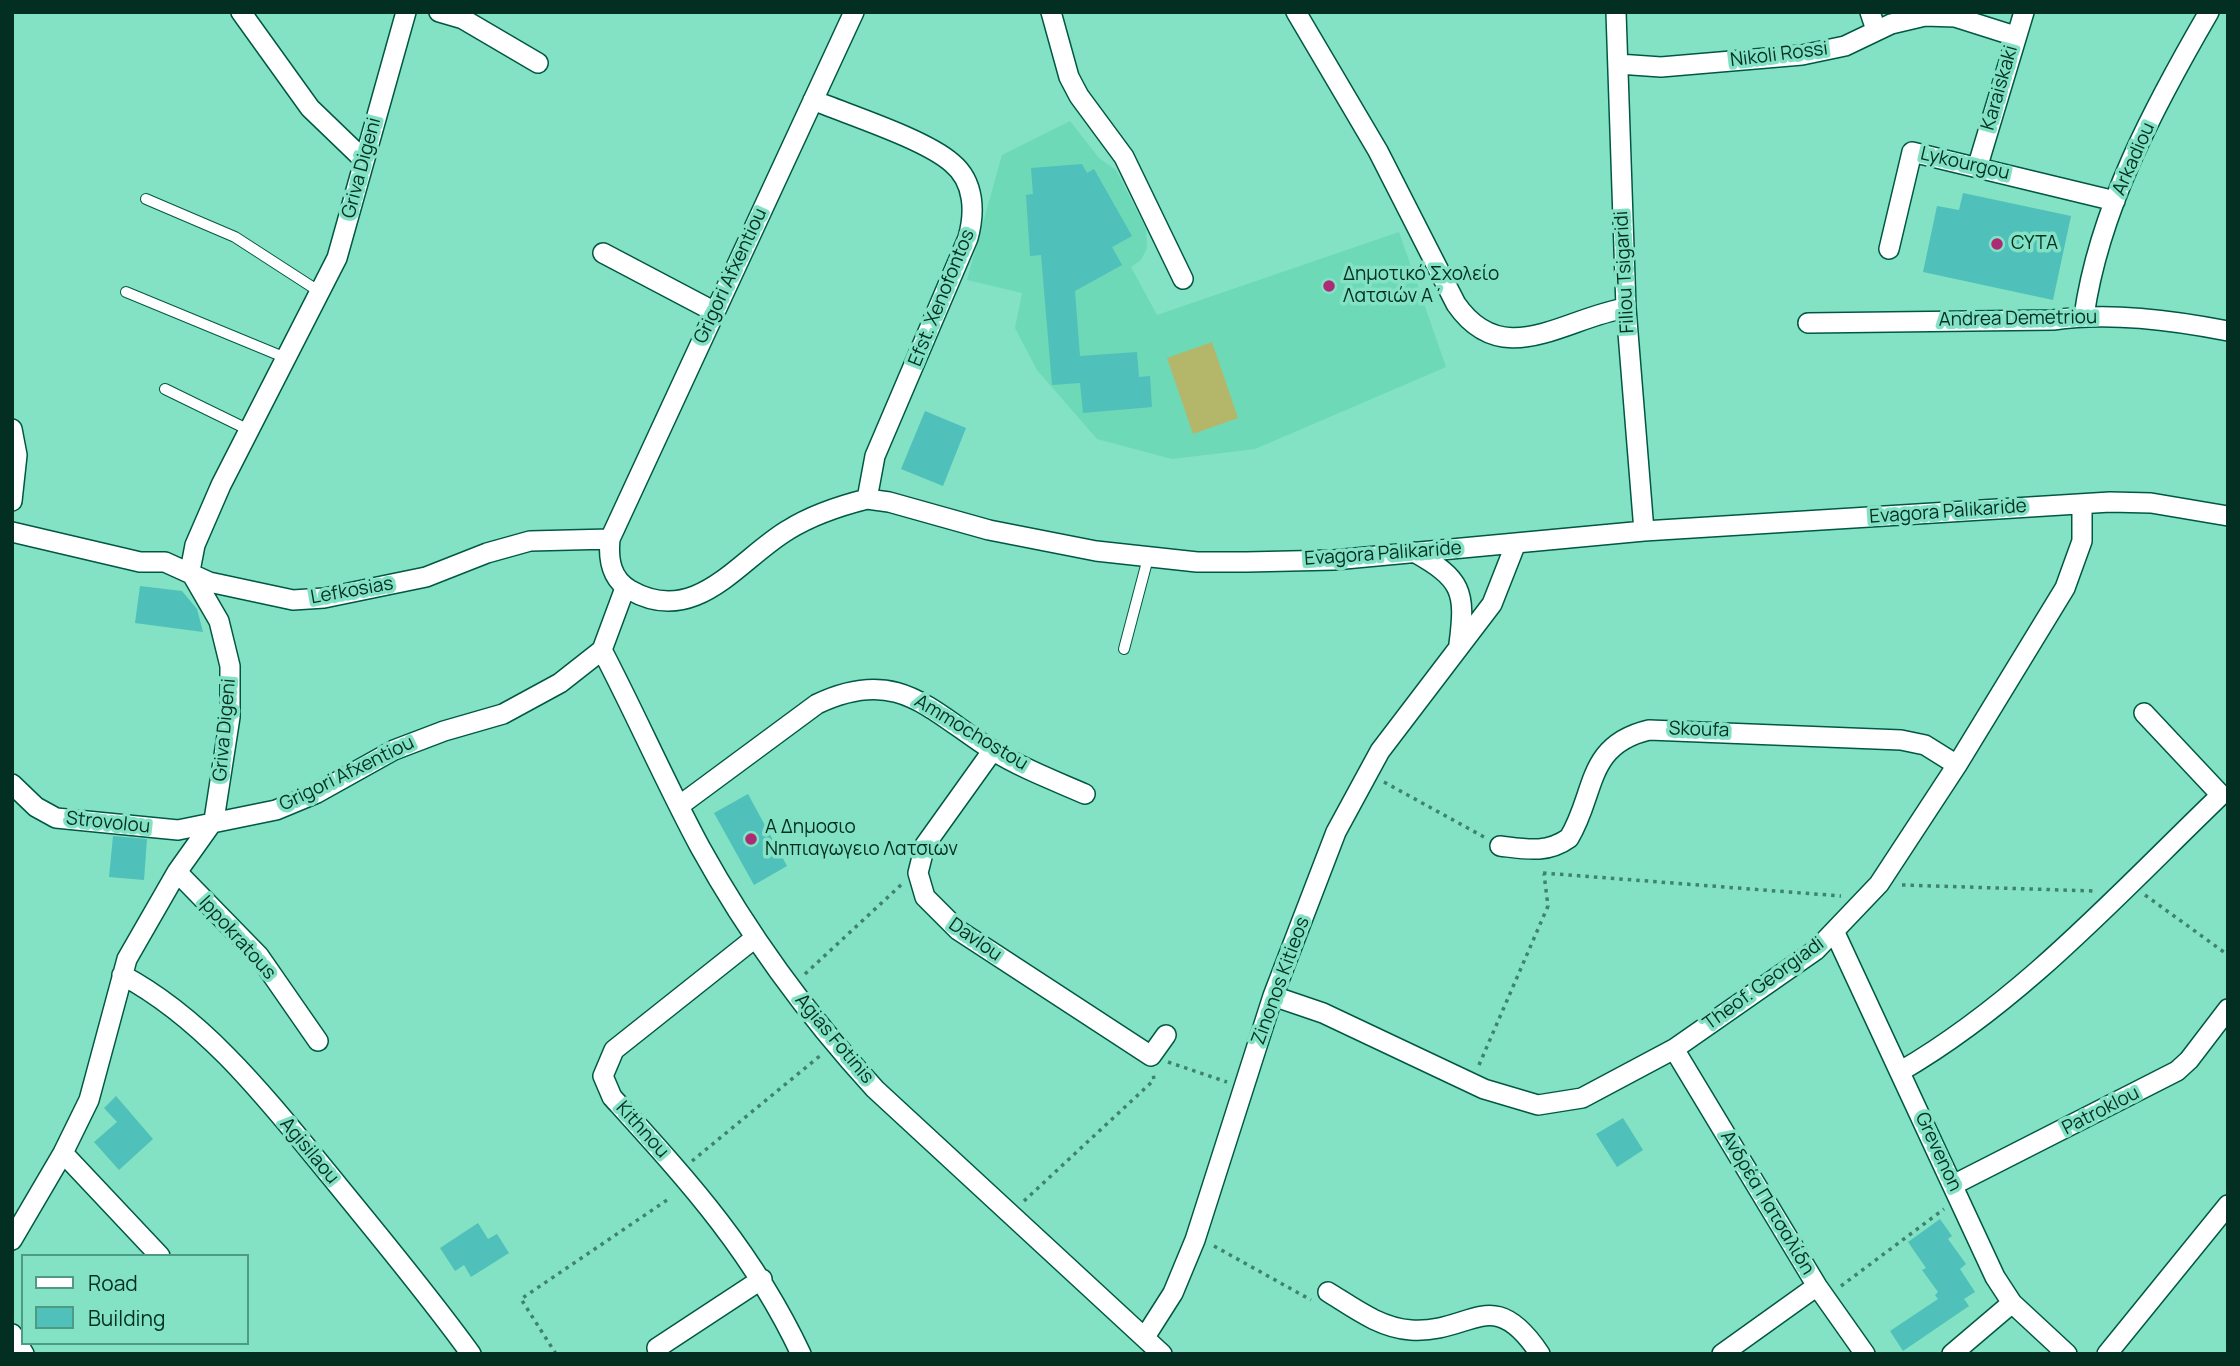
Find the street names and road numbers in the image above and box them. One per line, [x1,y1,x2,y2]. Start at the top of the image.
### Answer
street label: Nikoli Rossi [1729,38,1829,72]
street label: Karaiskaki [1977,43,2023,133]
street label: Griva Digeni [338,115,386,221]
street label: Arkadiou [2108,119,2160,199]
street label: Lykourgou [1918,143,2012,185]
street label: Grigori Afxentiou [690,205,772,347]
street label: Filiou Tsigaridi [1610,210,1640,334]
street label: Efst. Xenofontos [904,226,980,370]
street label: Andrea Demetriou [1939,306,2097,332]
street label: Evagora Palikaride [1868,495,2028,529]
street label: Evagora Palikaride [1303,537,1463,571]
street label: Lefkosias [309,573,395,609]
street label: Griva Digeni [209,678,241,782]
street label: Ammochostou [910,690,1032,776]
street label: Skoufa [1668,718,1730,742]
street label: Grigori Afxentiou [276,732,418,816]
street label: Strovolou [65,807,151,839]
street label: Ippokratous [194,892,280,984]
street label: Davlou [944,914,1006,966]
street label: Zinonos Kitieos [1247,914,1315,1048]
street label: Theof. Georgiadi [1699,933,1829,1035]
street label: Agias Fotinis [790,989,878,1089]
street label: Patroklou [2059,1082,2143,1140]
street label: Kithnou [611,1097,673,1163]
street label: Grevenon [1910,1109,1966,1195]
street label: Agisilaou [275,1113,343,1189]
street label: Ανδρέα Πατσαλίδη [1715,1127,1819,1279]

